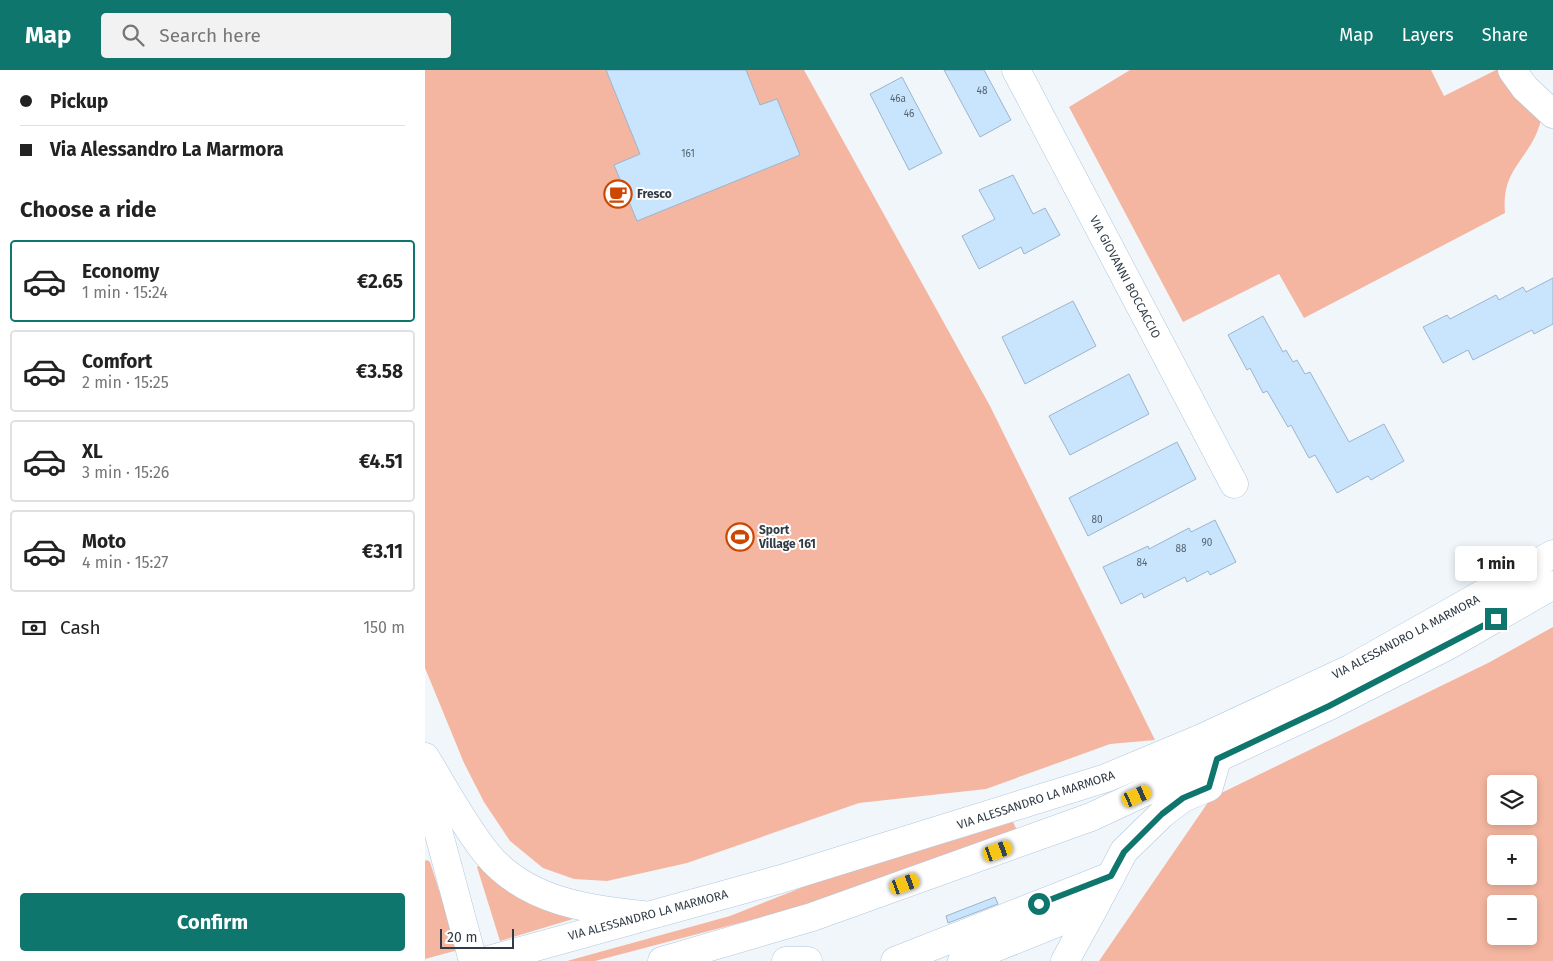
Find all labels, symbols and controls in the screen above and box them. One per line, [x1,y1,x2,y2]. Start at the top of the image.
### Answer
search box [101,13,451,58]
text: Map [25,21,71,49]
icon: search [119,21,147,49]
text: Search here [159,24,261,47]
text: Map [1339,24,1374,46]
text: Layers [1402,24,1454,46]
text: Share [1482,24,1528,46]
house number: 48 [977,85,988,97]
text: Pickup [50,90,108,113]
house number: 46a [890,93,906,105]
house number: 46 [904,108,914,120]
text: Via Alessandro La Marmora [50,138,284,161]
house number: 161 [681,148,695,160]
cafe icon: Fresco [603,179,633,209]
place label: Fresco [637,187,672,201]
text: Choose a ride [20,196,156,223]
street label: VIA GIOVANNI BOCCACCIO [1087,213,1163,341]
icon: car [22,259,67,304]
text: Economy [82,260,159,283]
text: €2.65 [357,270,403,293]
text: 1 min · 15:24 [82,283,168,302]
icon: car [22,349,67,394]
text: Comfort [82,350,152,373]
text: €3.58 [356,360,403,383]
text: 2 min · 15:25 [82,373,169,392]
icon: car [22,439,67,484]
text: XL [82,440,103,463]
text: €4.51 [359,450,403,473]
text: 3 min · 15:26 [82,463,169,482]
house number: 80 [1091,514,1103,526]
sports icon: Sport Village 161 [725,522,755,552]
place label: Sport Village 161 [758,523,816,551]
icon: car [22,529,67,574]
text: Moto [82,530,126,553]
house number: 90 [1202,537,1213,549]
text: €3.11 [362,540,403,563]
house number: 88 [1175,543,1187,555]
callout: 1 min [1455,546,1537,582]
text: 4 min · 15:27 [82,553,168,572]
text: 1 min [1477,554,1515,573]
house number: 84 [1137,557,1148,569]
street label: VIA ALESSANDRO LA MARMORA [1330,592,1482,682]
route end [1485,608,1507,630]
icon: cash [20,614,48,642]
text: Cash [60,616,101,639]
text: 150 m [363,618,405,637]
street label: VIA ALESSANDRO LA MARMORA [955,768,1117,832]
map controls [1487,775,1537,945]
button: layers [1487,775,1537,825]
car [1120,783,1153,809]
button: + [1487,835,1537,885]
car [981,839,1014,863]
car [888,872,921,896]
street label: VIA ALESSANDRO LA MARMORA [567,887,730,943]
button: Confirm [20,893,405,951]
route start [1028,893,1050,915]
button: − [1487,895,1537,945]
scale bar [440,926,514,949]
text: 20 m [447,929,477,946]

